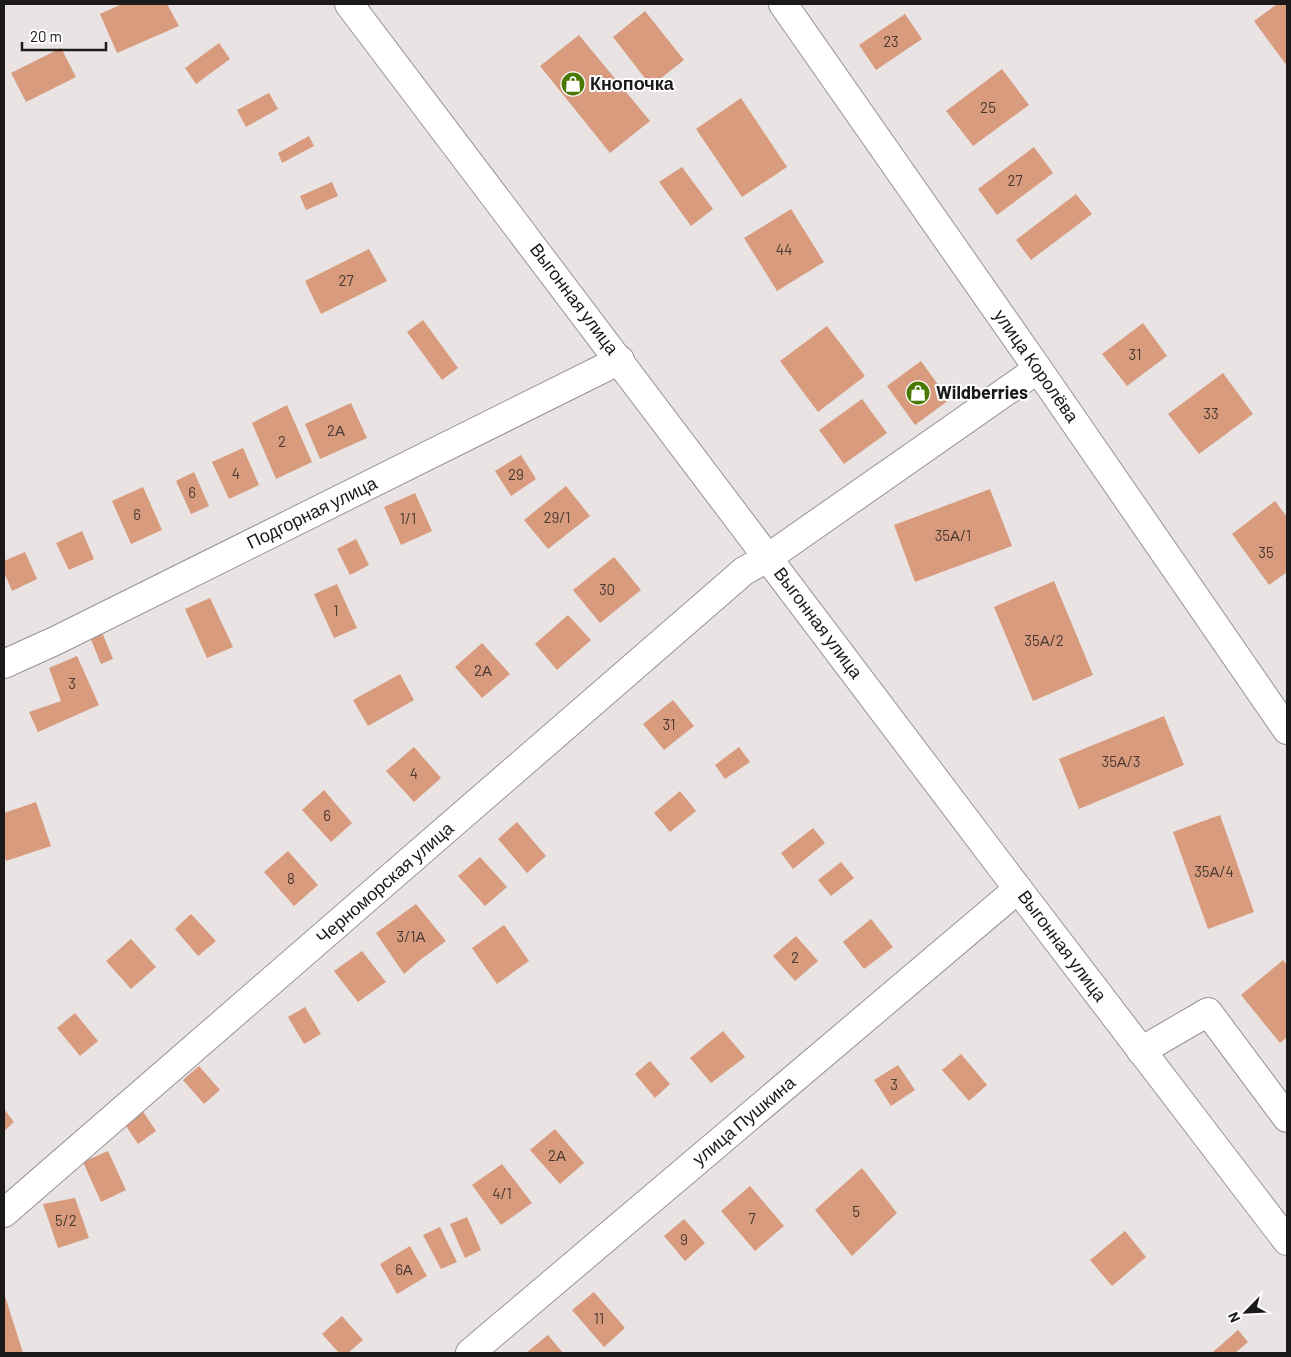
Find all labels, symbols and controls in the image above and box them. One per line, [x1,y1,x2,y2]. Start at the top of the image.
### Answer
scale bar [22,20,106,52]
text: 20 m [30,27,62,45]
house number: 23 [883,32,899,50]
shop icon: Кнопочка [560,71,586,97]
place label: Кнопочка [590,72,675,94]
house number: 25 [980,98,996,116]
house number: 27 [1007,171,1023,189]
street label: Выгонная улица [526,238,624,359]
house number: 44 [776,240,792,258]
house number: 27 [338,271,354,289]
street label: улица Королёва [990,305,1085,427]
house number: 31 [1129,345,1141,363]
shop icon: Wildberries [905,380,931,406]
place label: Wildberries [936,381,1028,403]
house number: 33 [1203,404,1219,422]
house number: 2А [327,421,345,439]
house number: 2 [278,432,286,450]
house number: 4 [232,464,240,482]
house number: 29 [508,465,524,483]
street label: Подгорная улица [243,471,381,553]
house number: 6 [188,483,196,501]
house number: 6 [133,505,141,523]
house number: 29/1 [543,508,571,526]
house number: 1/1 [400,509,416,527]
house number: 35А/1 [935,526,971,544]
house number: 35 [1258,543,1274,561]
street label: Выгонная улица [770,562,868,683]
house number: 30 [599,580,615,598]
house number: 1 [333,601,339,619]
house number: 35А/2 [1024,631,1064,649]
house number: 2А [474,661,492,679]
house number: 3 [68,674,76,692]
house number: 31 [663,715,675,733]
house number: 35А/3 [1101,752,1141,770]
house number: 4 [410,764,418,782]
house number: 6 [323,806,331,824]
street label: Черноморская улица [311,816,458,948]
house number: 35А/4 [1194,862,1234,880]
house number: 8 [287,869,295,887]
street label: Выгонная улица [1014,885,1112,1006]
house number: 3/1А [397,927,425,945]
house number: 2 [791,948,799,966]
street label: улица Пушкина [688,1070,800,1170]
house number: 3 [890,1075,898,1093]
house number: 2А [548,1146,566,1164]
house number: 4/1 [492,1184,512,1202]
house number: 5 [852,1202,860,1220]
house number: 7 [748,1209,756,1227]
house number: 5/2 [55,1211,77,1229]
house number: 9 [680,1230,688,1248]
house number: 6А [395,1260,413,1278]
north arrow [1221,1287,1271,1337]
house number: 11 [594,1309,604,1327]
text: N [1224,1310,1243,1325]

